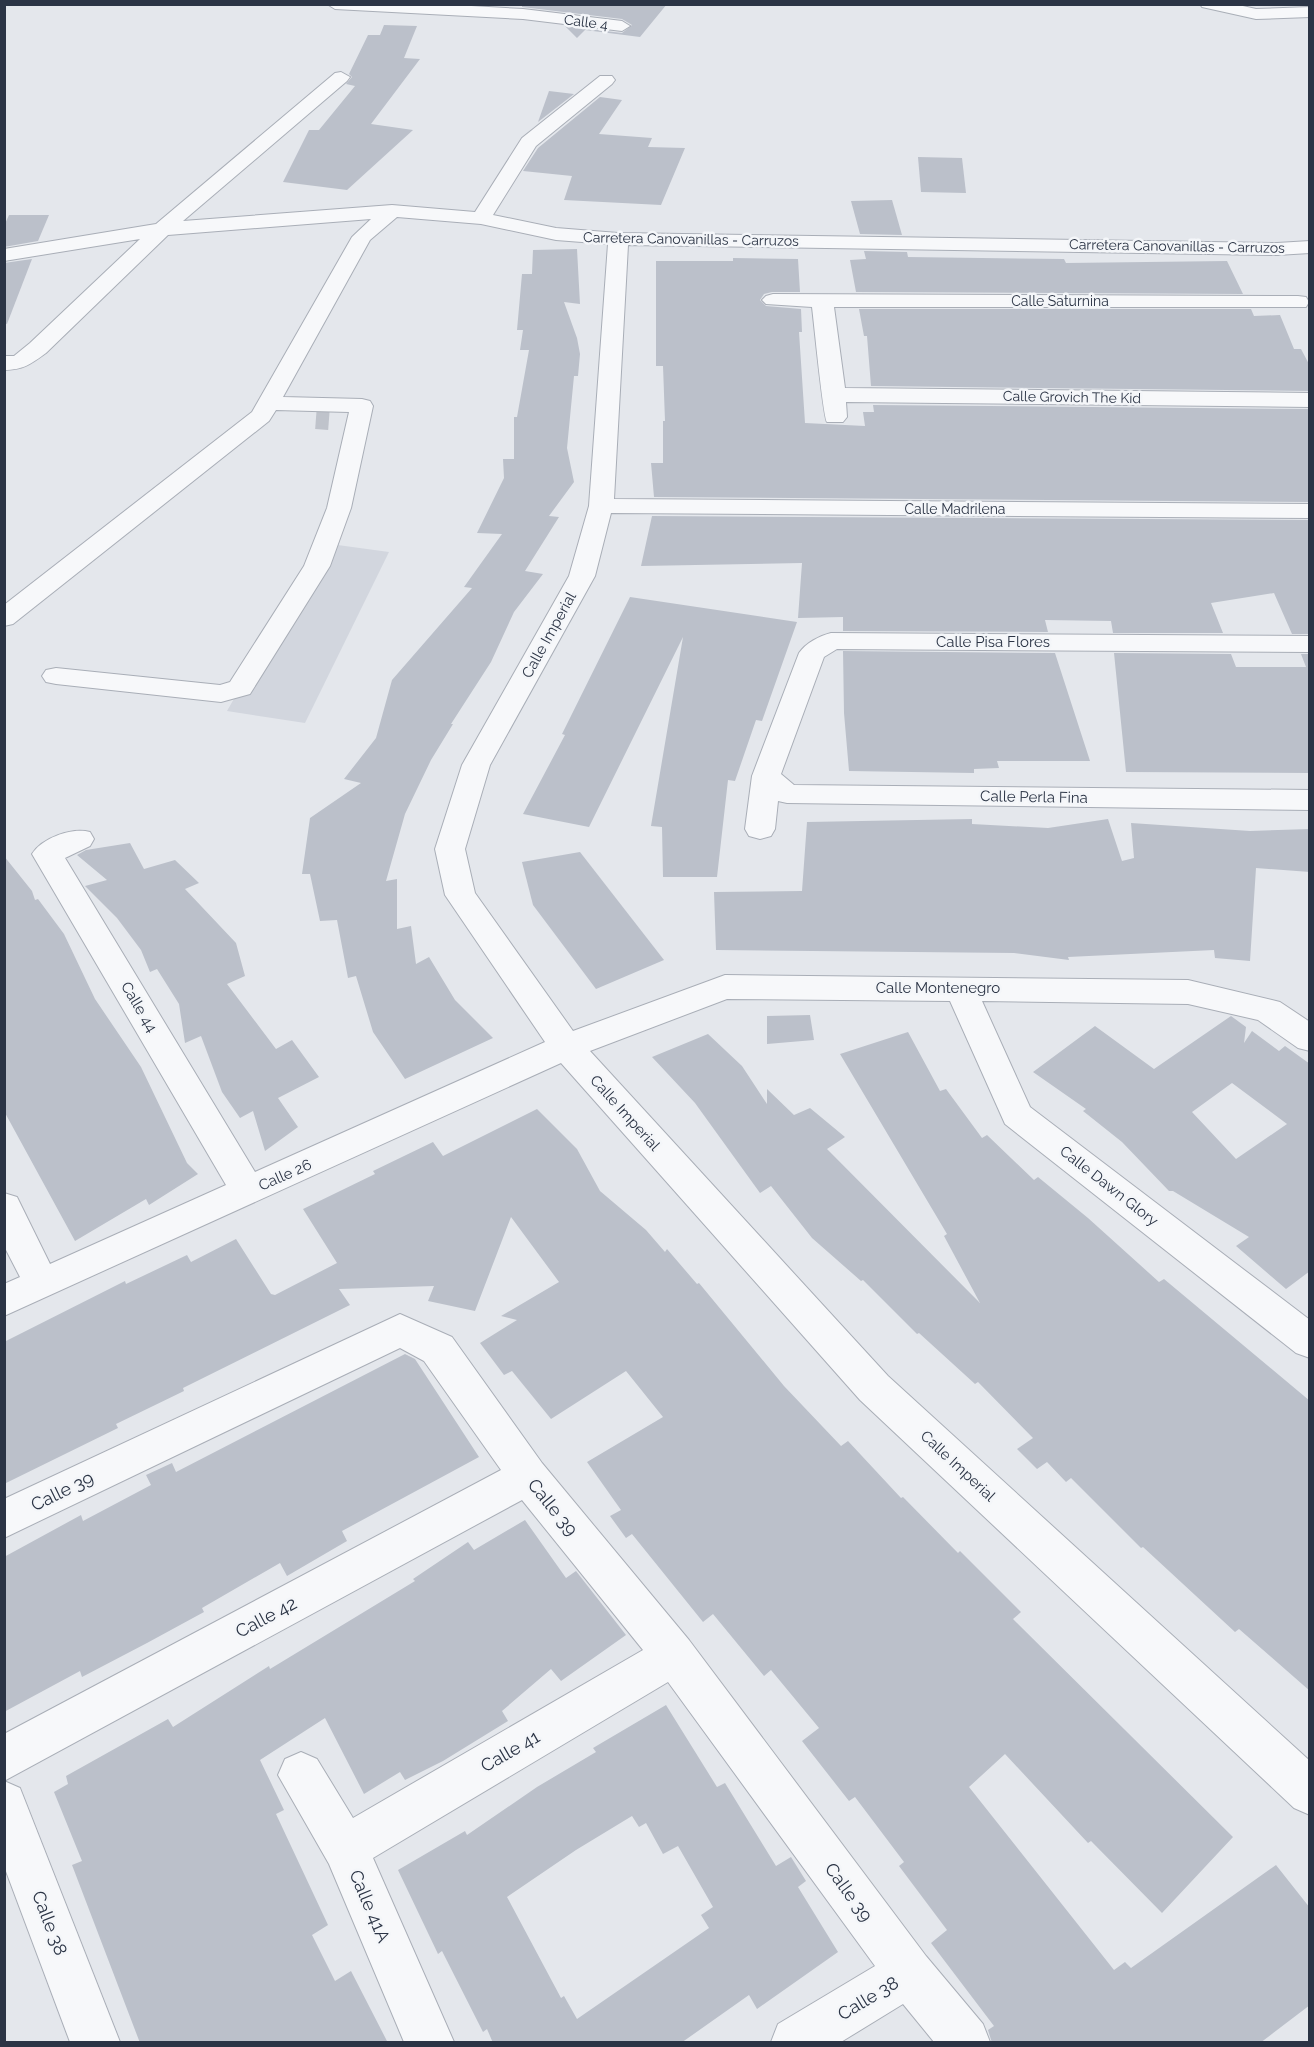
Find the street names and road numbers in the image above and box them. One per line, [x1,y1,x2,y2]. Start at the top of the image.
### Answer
street label: Calle 4 [563,11,609,33]
street label: Carretera Canovanillas - Carruzos [583,229,799,249]
street label: Carretera Canovanillas - Carruzos [1069,236,1285,256]
street label: Calle Saturnina [1011,293,1109,309]
street label: Calle Grovich The Kid [1003,388,1141,406]
street label: Calle Madrilena [905,501,1005,517]
street label: Calle Imperial [518,588,580,681]
street label: Calle Pisa Flores [936,633,1050,651]
street label: Calle Perla Fina [980,787,1088,807]
street label: Calle 44 [117,979,161,1035]
street label: Calle Montenegro [876,979,1000,997]
street label: Calle Imperial [586,1071,664,1155]
street label: Calle Dawn Glory [1056,1142,1162,1230]
street label: Calle 26 [256,1155,314,1195]
street label: Calle Imperial [917,1427,1000,1506]
street label: Calle 39 [27,1467,97,1515]
street label: Calle 39 [524,1474,582,1540]
street label: Calle 42 [232,1592,300,1642]
street label: Calle 41 [477,1726,543,1776]
street label: Calle 39 [821,1859,877,1925]
street label: Calle 41A [345,1867,395,1945]
street label: Calle 38 [28,1888,72,1958]
street label: Calle 38 [834,1972,902,2024]

